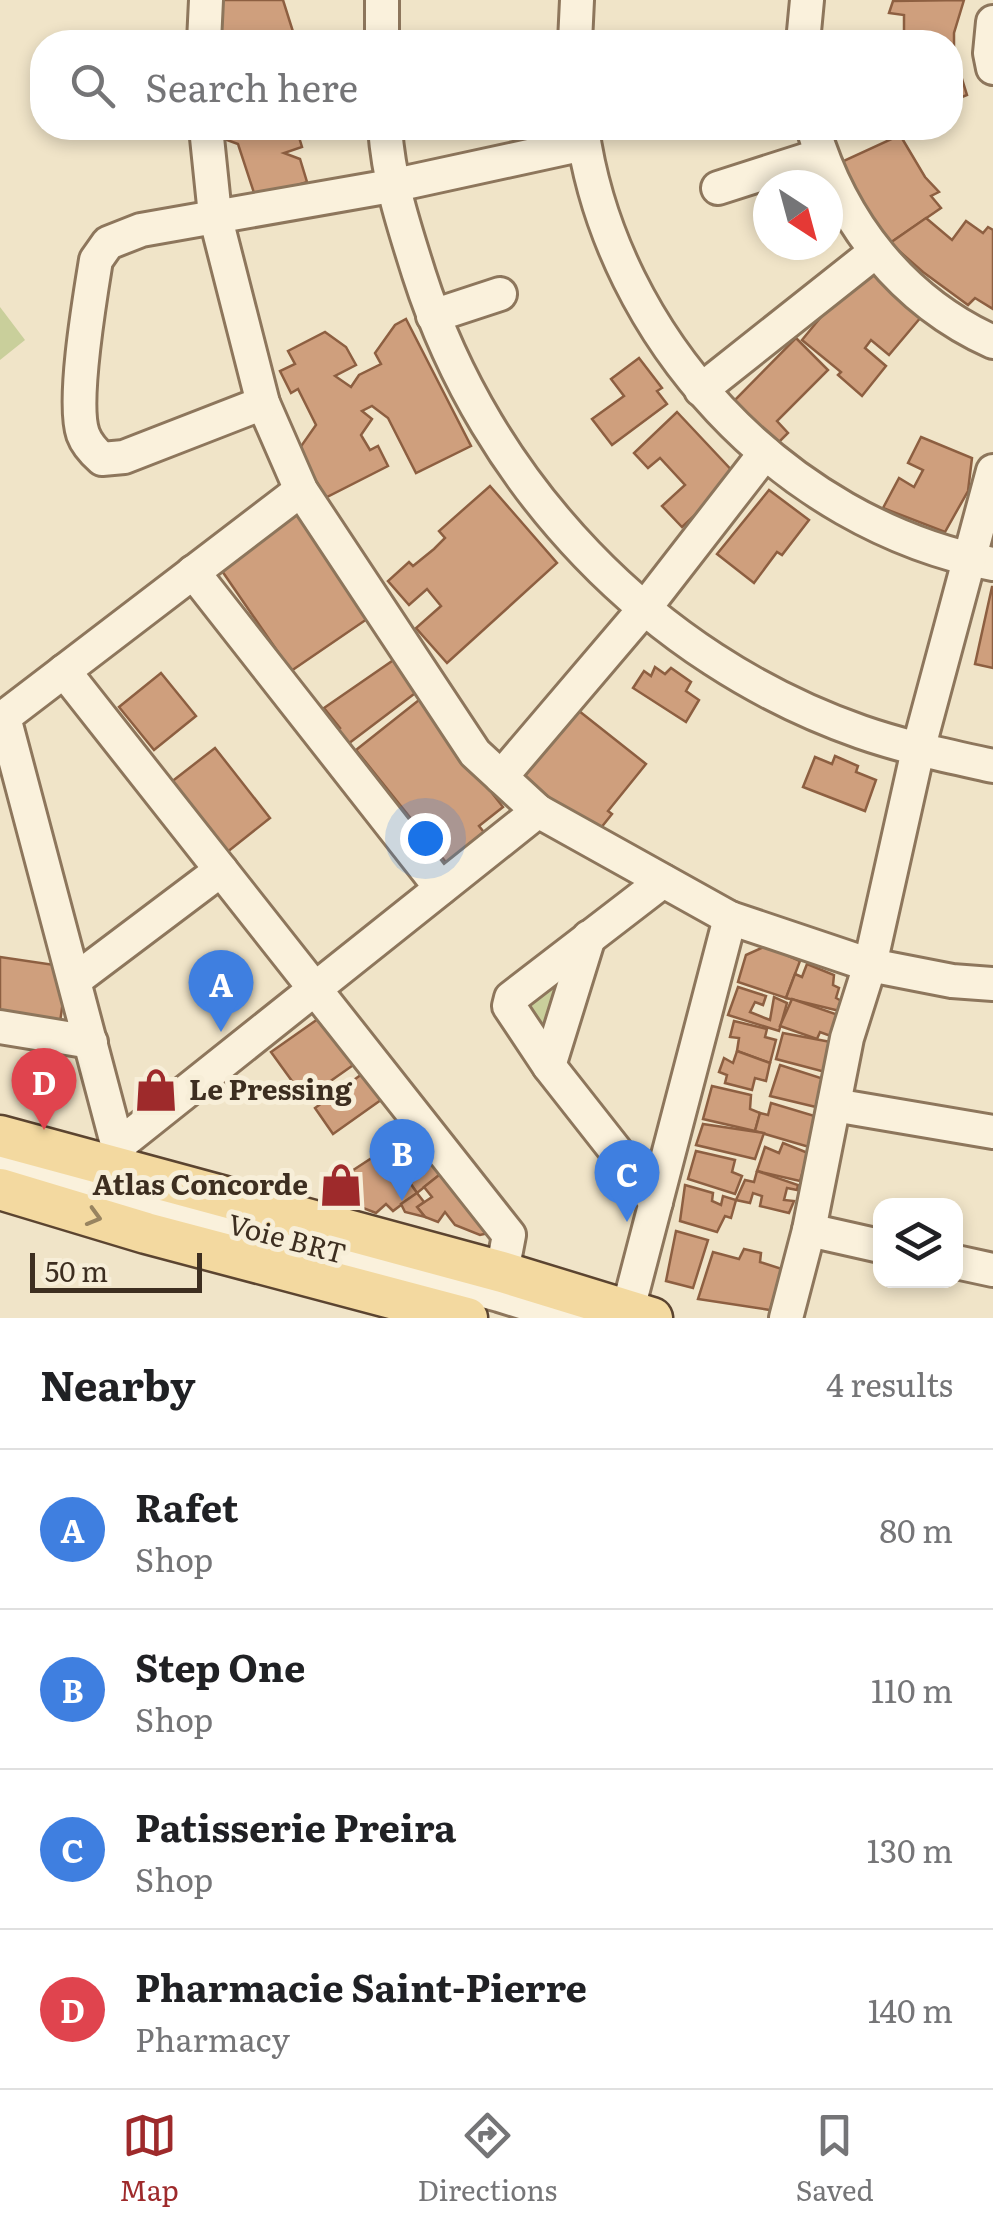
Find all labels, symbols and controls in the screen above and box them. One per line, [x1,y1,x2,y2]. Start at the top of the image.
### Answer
search box [30,30,963,140]
text: Search here [145,57,358,114]
icon: search [65,58,120,113]
north arrow [753,170,843,260]
your location [400,813,451,864]
pin: A [188,950,254,1032]
pin: D [12,1048,76,1130]
shop icon: Le Pressing [132,1066,180,1114]
place label: Le Pressing [189,1067,353,1109]
pin: B [370,1118,434,1201]
pin: C [594,1140,660,1222]
shop icon: Atlas Concorde [317,1161,365,1209]
place label: Atlas Concorde [92,1162,308,1204]
map controls [873,1198,963,1288]
button: layers [873,1198,963,1288]
street label: Voie BRT [224,1201,351,1273]
one-way arrow [84,1205,101,1226]
scale bar [30,1248,202,1292]
text: 50 m [45,1249,108,1291]
text: Nearby [40,1352,196,1414]
text: 4 results [826,1359,953,1407]
text: Rafet [135,1477,238,1534]
text: A [60,1505,85,1553]
text: 80 m [879,1505,953,1553]
text: Shop [135,1534,213,1582]
text: Step One [135,1637,305,1694]
text: B [61,1665,84,1713]
text: 110 m [871,1665,953,1713]
text: Shop [135,1694,213,1742]
text: Patisserie Preira [135,1797,456,1854]
text: C [61,1825,84,1873]
text: 130 m [867,1825,953,1873]
text: Shop [135,1854,213,1902]
text: Pharmacie Saint-Pierre [135,1957,587,2014]
text: D [60,1985,85,2033]
text: 140 m [868,1985,953,2033]
text: Pharmacy [135,2014,290,2062]
tab: Map [119,2108,179,2210]
tab: Directions [417,2108,557,2210]
tab: Saved [796,2108,874,2210]

